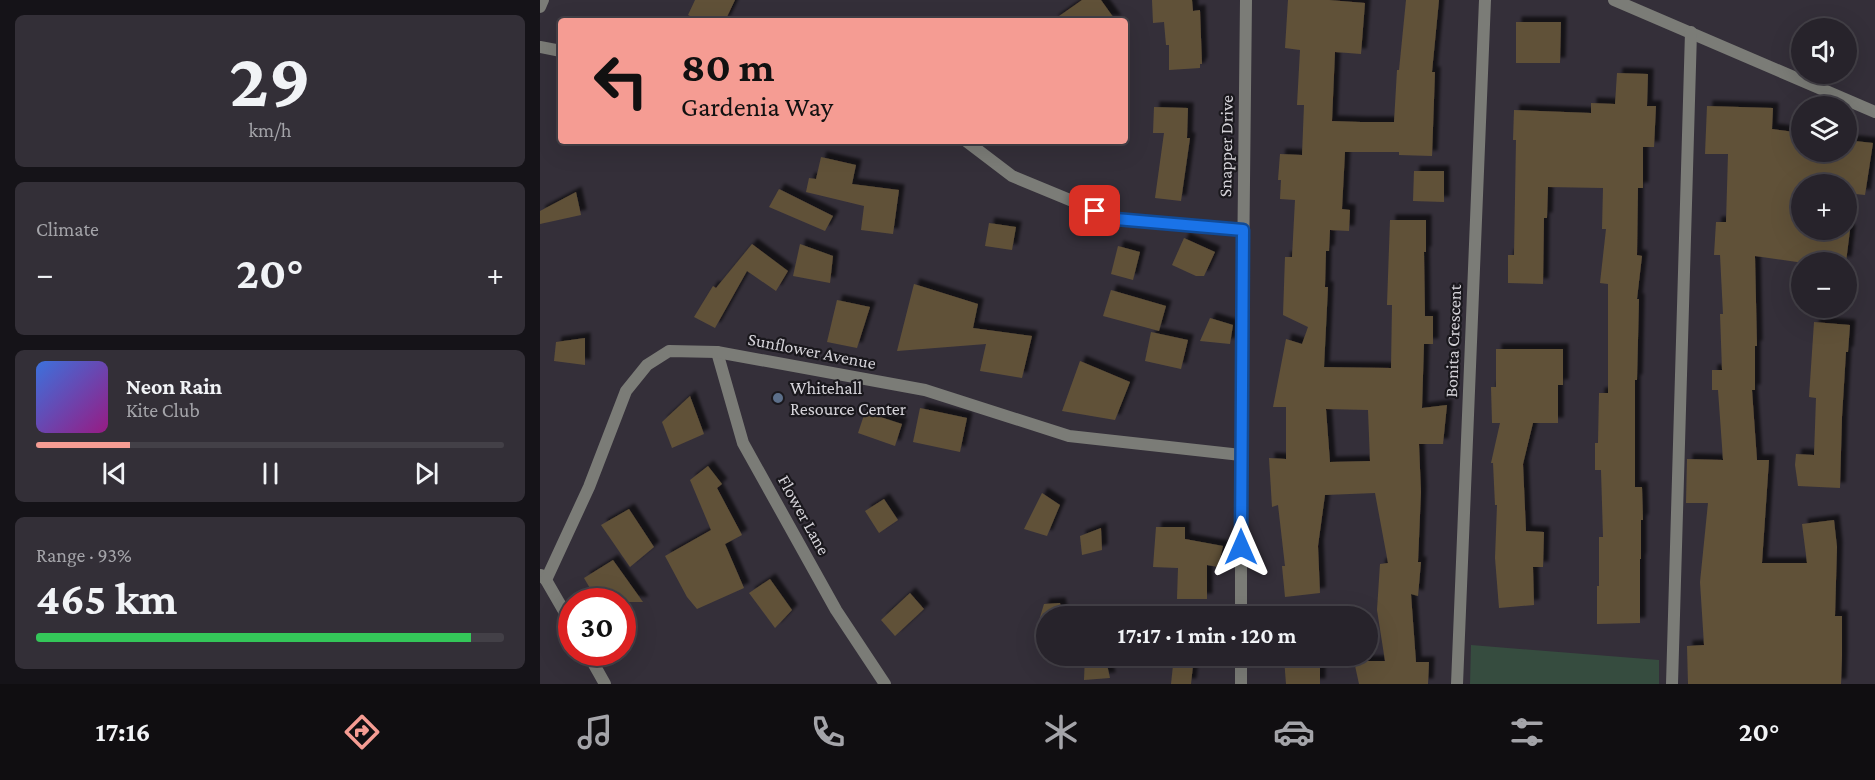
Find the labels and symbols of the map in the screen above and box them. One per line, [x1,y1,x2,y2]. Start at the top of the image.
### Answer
street label: Snapper Drive [1215,95,1237,197]
pin [1069,185,1120,236]
street label: Bonita Crescent [1441,283,1465,398]
street label: Sunflower Avenue [746,329,878,373]
place label: Whitehall Resource Center [790,378,907,419]
marker: Whitehall Resource Center [771,391,785,405]
street label: Flower Lane [774,472,834,558]
position arrow [1209,515,1273,579]
speed limit sign: 30 [558,588,636,666]

